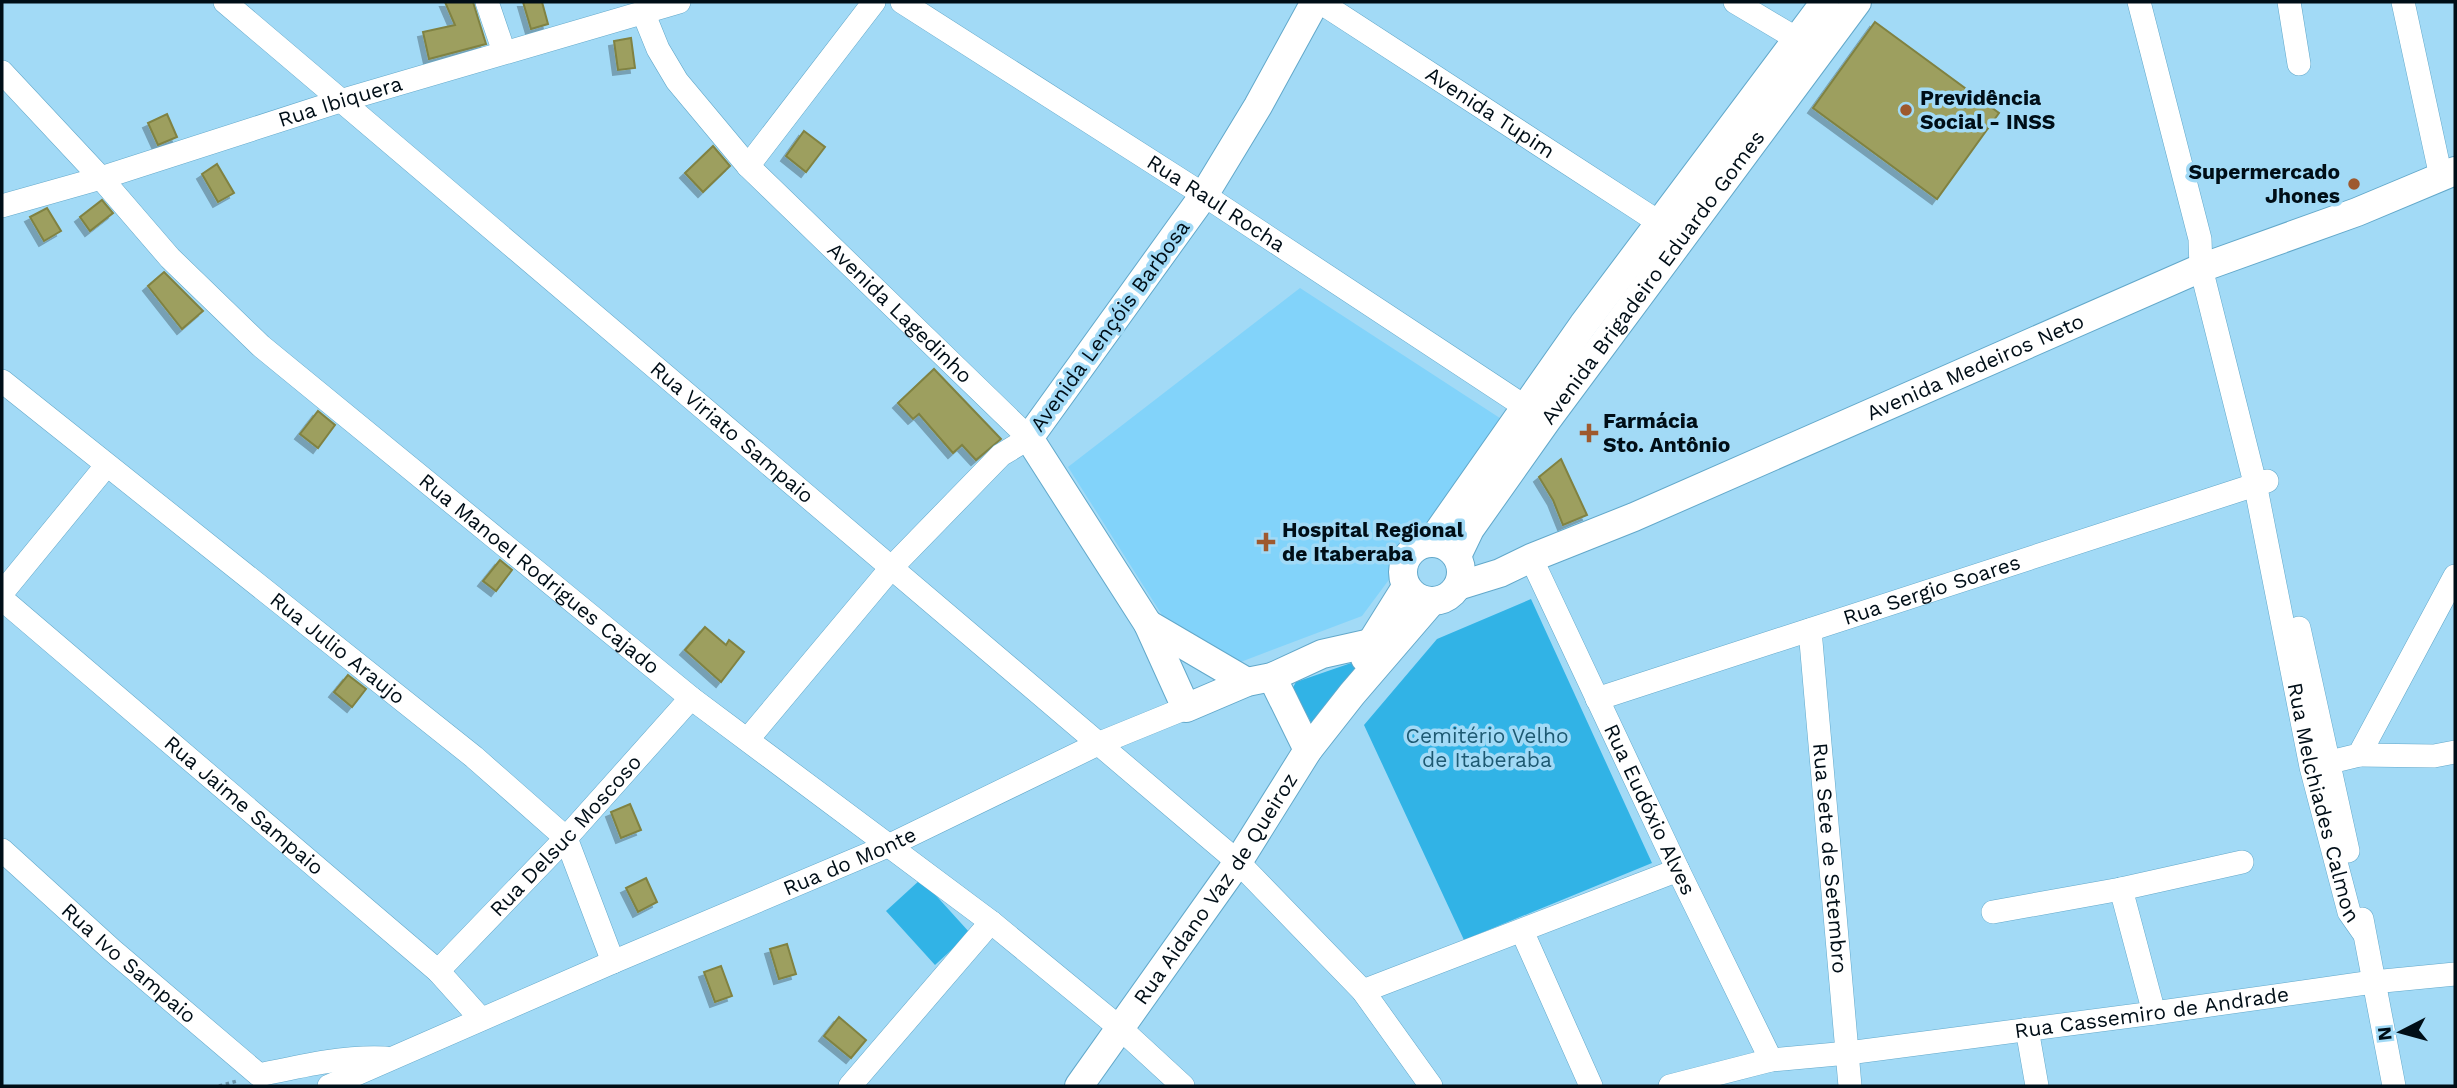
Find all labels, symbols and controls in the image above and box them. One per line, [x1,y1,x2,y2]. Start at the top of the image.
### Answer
street label: Avenida Tupim [1421,61,1560,163]
street label: Rua Ibiquera [275,70,405,132]
place label: Previdência Social - INSS [1920,85,2055,134]
marker: Previdência Social - INSS [1898,102,1914,118]
street label: Avenida Brigadeiro Eduardo Gomes [1535,125,1770,429]
street label: Rua Raul Rocha [1142,149,1290,257]
place label: Supermercado Jhones [2189,159,2340,208]
marker: Supermercado Jhones [2346,176,2362,192]
street label: Avenida Lençóis Barbosa [1025,215,1195,436]
street label: Avenida Lagedinho [822,237,978,388]
street label: Avenida Medeiros Neto [1862,308,2088,425]
street label: Rua Viriato Sampaio [645,356,819,508]
place label: Farmácia Sto. Antônio [1603,408,1730,457]
marker: Farmácia Sto. Antônio [1581,425,1597,441]
street label: Rua Manoel Rodrigues Cajado [414,468,665,679]
place label: Hospital Regional de Itaberaba [1282,517,1464,566]
marker: Hospital Regional de Itaberaba [1256,532,1276,552]
street label: Rua Sergio Soares [1840,549,2023,630]
street label: Rua Julio Araujo [265,587,410,709]
street label: Rua Melchiades Calmon [2283,680,2365,927]
street label: Rua Eudóxio Alves [1599,720,1701,899]
park label: Cemitério Velho de Itaberaba [1405,723,1569,772]
street label: Rua Jaime Sampaio [159,730,329,880]
street label: Rua Sete de Setembro [1808,742,1853,974]
street label: Rua Delsuc Moscoso [484,749,646,922]
street label: Rua Aidano Vaz de Queiroz [1128,768,1303,1009]
street label: Rua do Monte [779,821,920,901]
street label: Rua Ivo Sampaio [57,897,202,1028]
street label: Rua Cassemiro de Andrade [2013,981,2290,1043]
north arrow [2366,997,2436,1067]
text: N [2372,1026,2397,1042]

